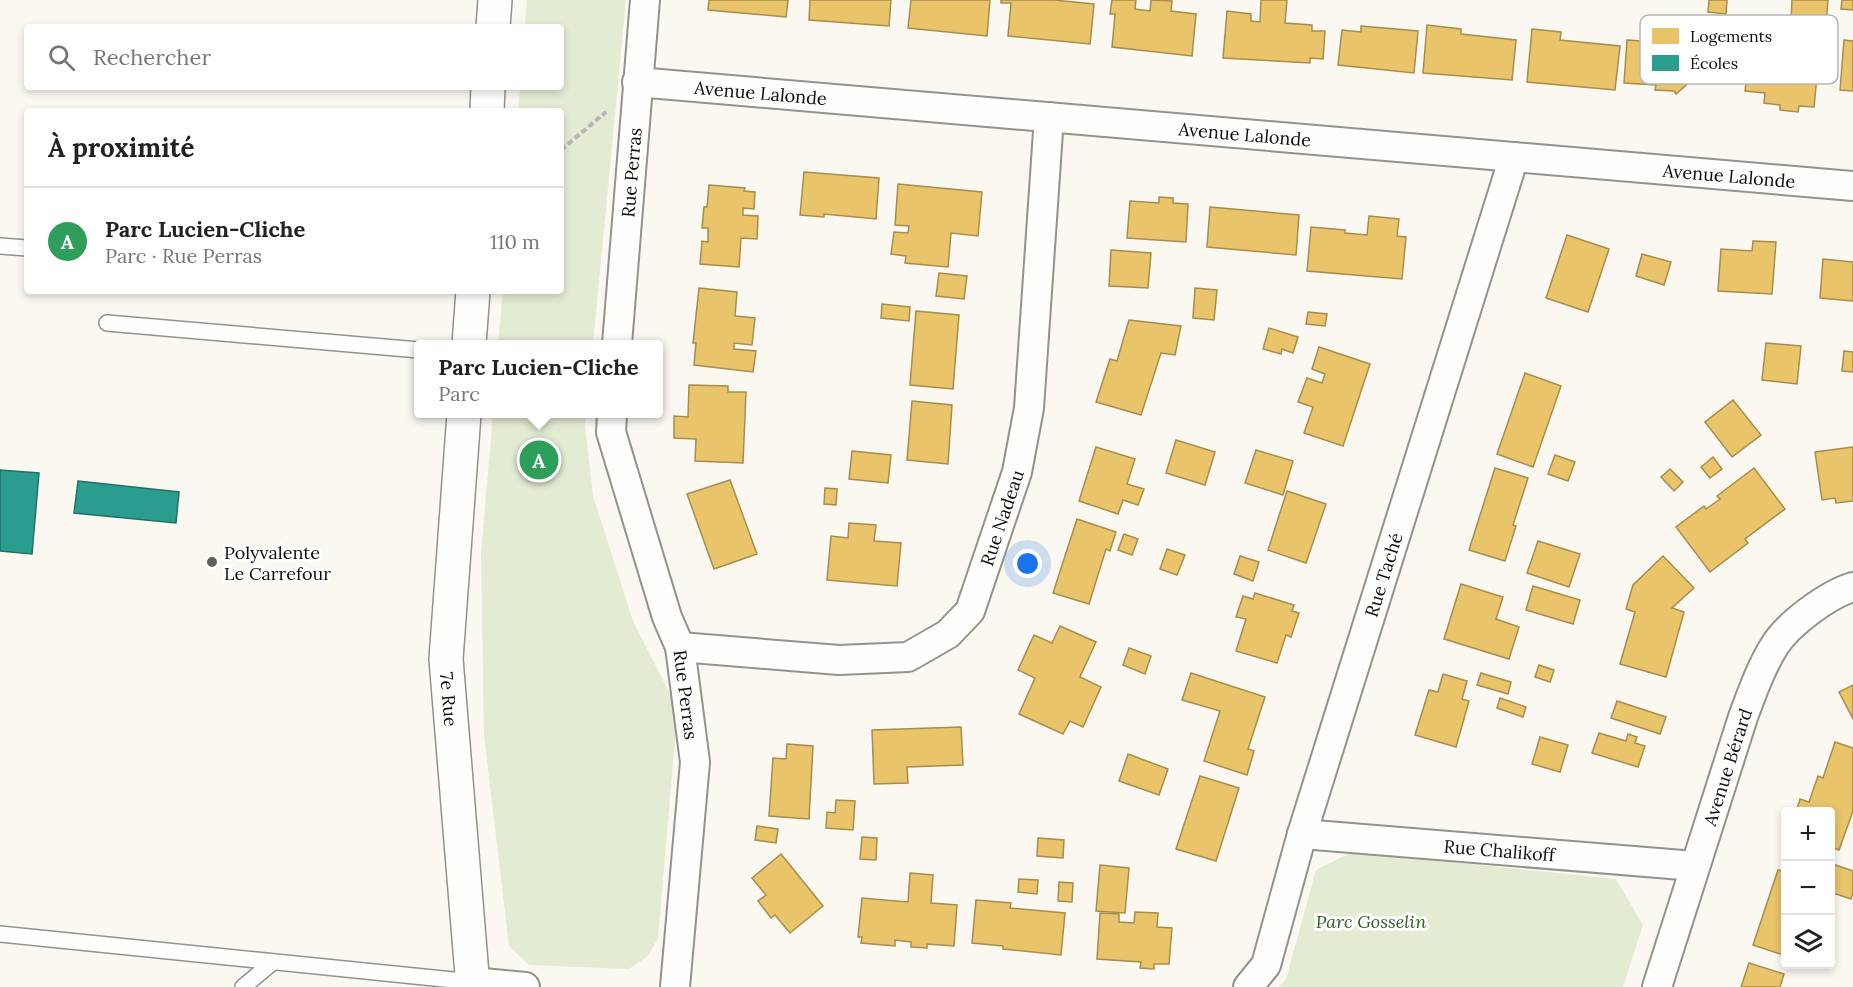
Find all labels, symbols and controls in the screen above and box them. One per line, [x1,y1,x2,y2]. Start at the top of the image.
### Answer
legend [1640,15,1838,84]
search box [24,24,564,90]
text: Logements [1690,26,1772,46]
icon: search [45,41,78,74]
text: Rechercher [93,43,211,71]
text: Écoles [1690,53,1738,73]
street label: Avenue Lalonde [692,75,828,110]
street label: Avenue Lalonde [1177,117,1312,151]
street label: Rue Perras [616,127,646,218]
text: À proximité [48,131,194,164]
street label: Avenue Lalonde [1661,158,1796,193]
text: Parc Lucien-Cliche [105,215,305,243]
text: A [61,229,74,254]
text: 110 m [490,229,540,254]
text: Parc · Rue Perras [105,243,262,268]
popup [414,340,663,418]
text: Parc Lucien-Cliche [438,353,639,381]
text: Parc [438,381,480,406]
pin: A [520,438,558,482]
street label: Rue Nadeau [975,466,1029,569]
street label: Rue Taché [1359,529,1407,620]
place label: Polyvalente Le Carrefour [224,541,331,585]
your location [1013,549,1042,578]
marker: Polyvalente Le Carrefour [205,555,219,569]
street label: Rue Perras [669,648,703,741]
street label: 7e Rue [436,671,463,728]
street label: Avenue Bérard [1697,705,1757,830]
map controls [1781,807,1835,969]
button: + [1781,807,1835,861]
street label: Rue Chalikoff [1443,834,1558,866]
button: − [1781,861,1835,915]
park label: Parc Gosselin [1316,910,1426,933]
button: layers [1781,915,1835,969]

